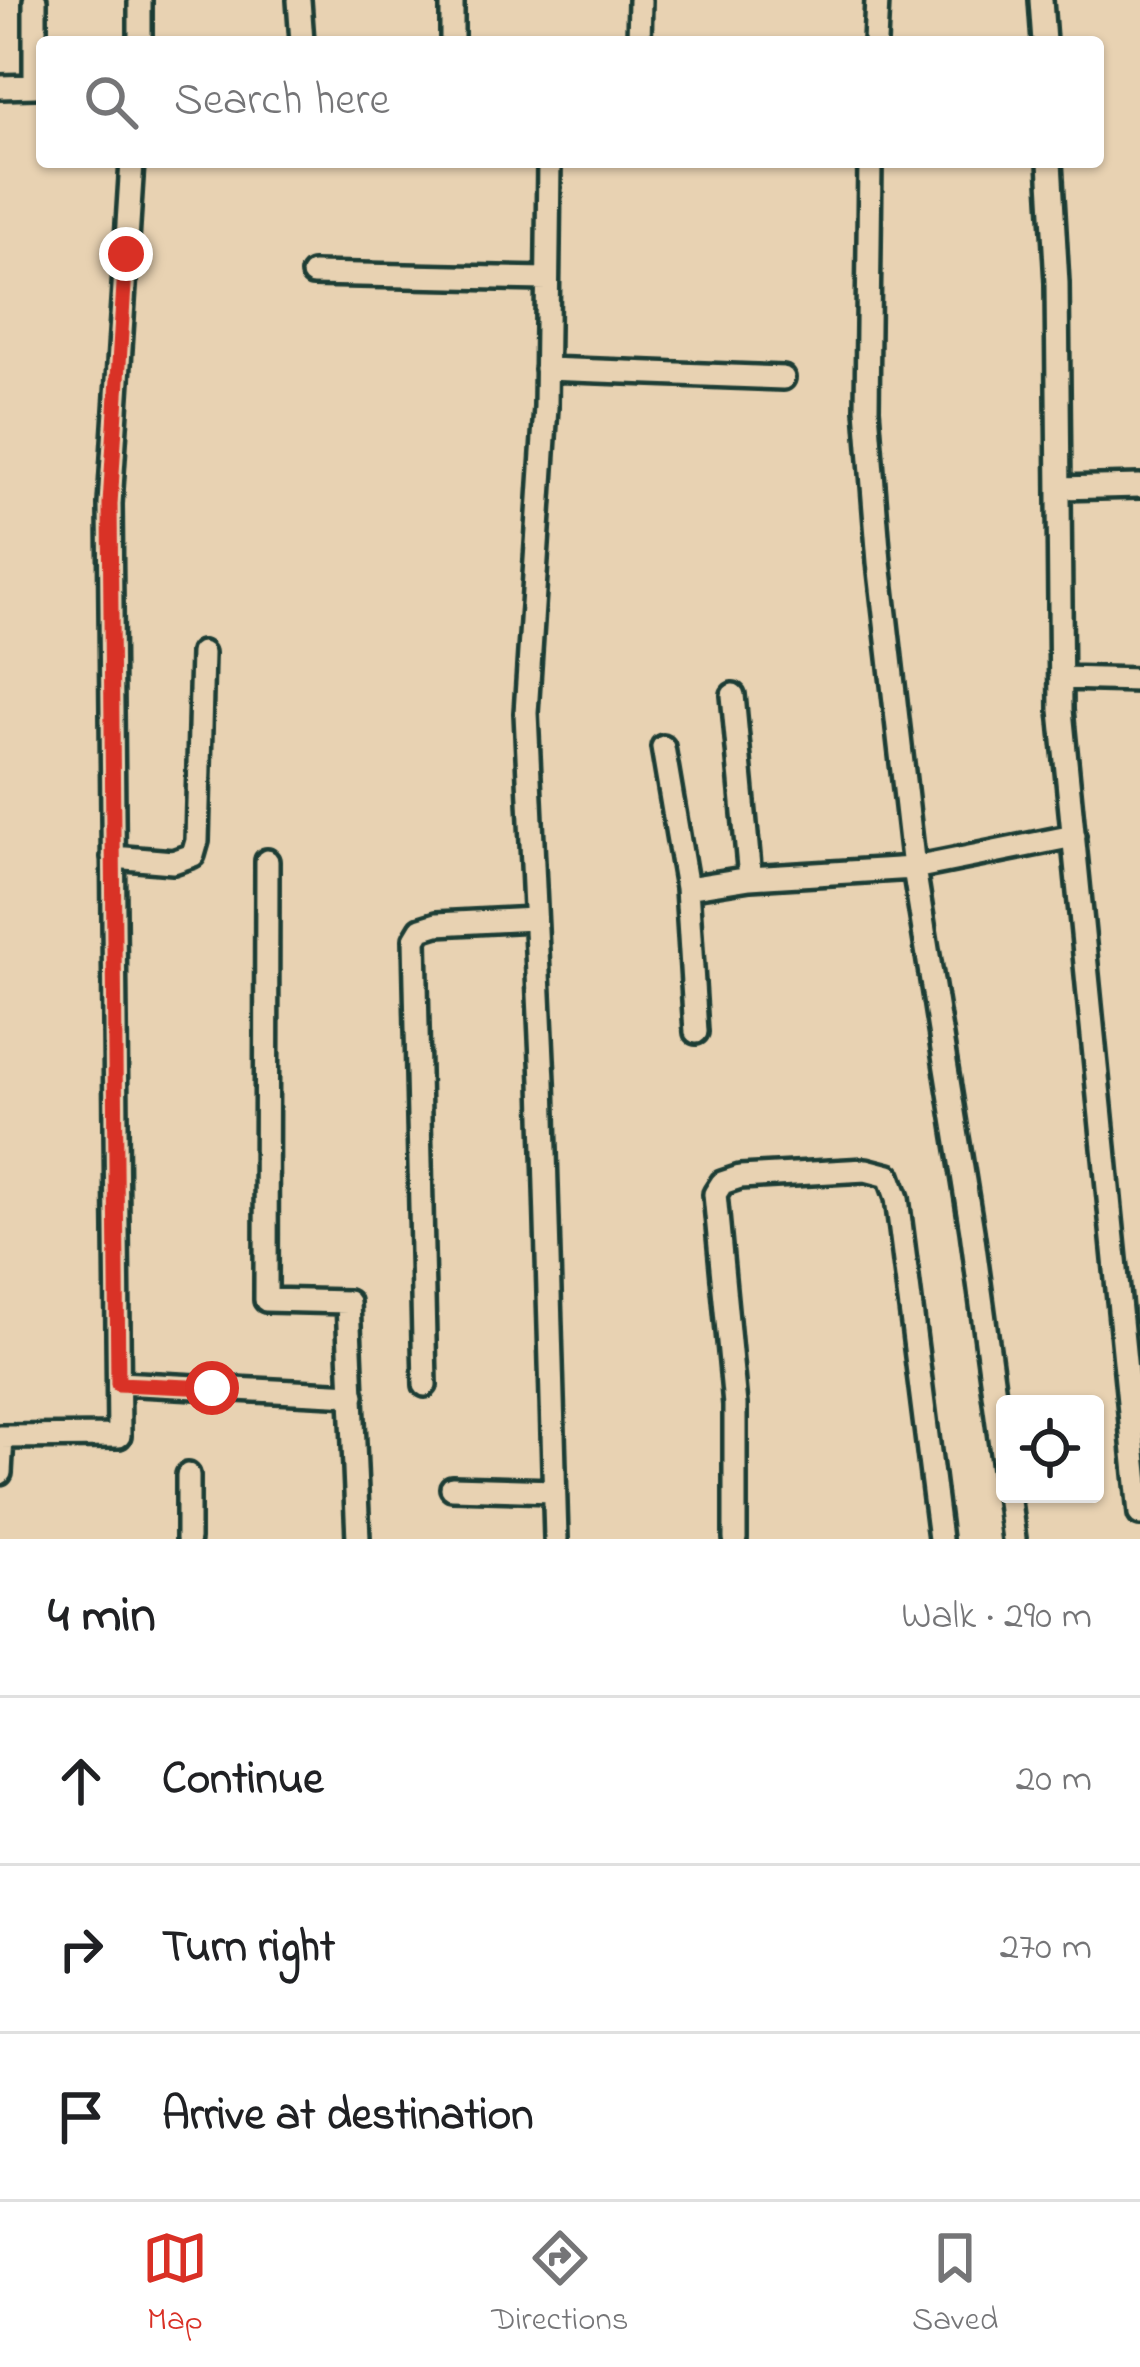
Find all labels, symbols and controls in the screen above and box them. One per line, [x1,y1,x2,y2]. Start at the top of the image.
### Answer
search box [36,36,1104,168]
icon: search [78,69,144,135]
text: Search here [174,69,390,135]
route end [99,227,153,281]
route start [185,1361,239,1415]
map controls [996,1395,1104,1503]
button: locate [996,1395,1104,1503]
text: 4 min [48,1580,156,1655]
text: Walk · 290 m [901,1589,1092,1646]
icon: ahead [48,1748,114,1814]
text: Continue [162,1748,323,1814]
text: 20 m [1016,1752,1092,1809]
icon: right [48,1916,114,1982]
text: Turn right [162,1916,335,1982]
text: 270 m [1000,1920,1092,1977]
icon: arrive [48,2084,114,2150]
text: Arrive at destination [162,2084,533,2150]
tab: Map [142,2225,208,2345]
tab: Directions [491,2225,629,2345]
tab: Saved [912,2225,998,2345]

